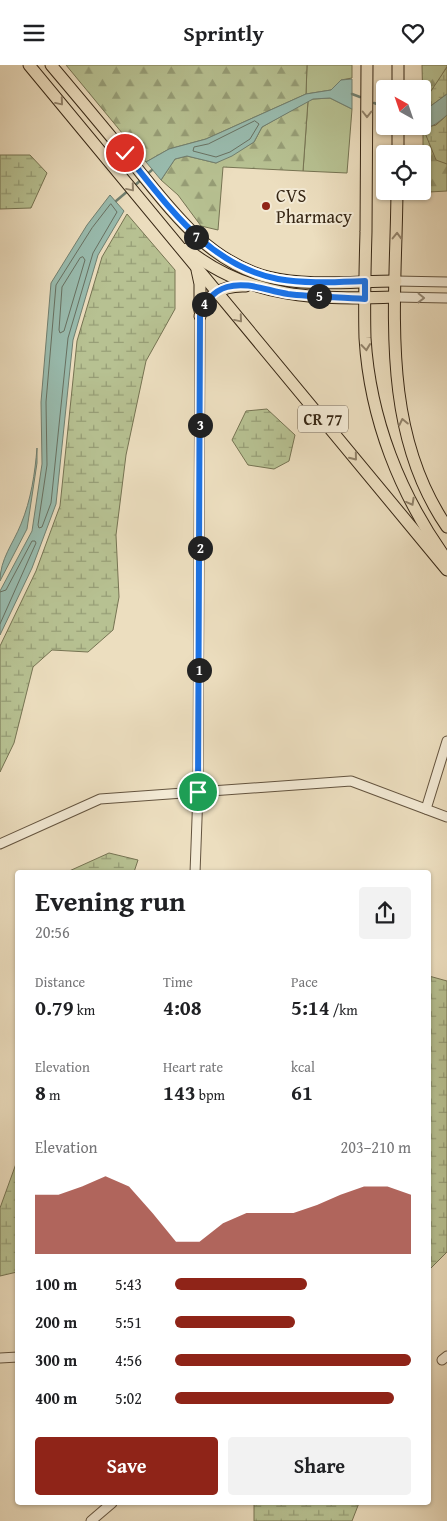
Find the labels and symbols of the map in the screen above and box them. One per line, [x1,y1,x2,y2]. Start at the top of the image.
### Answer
north arrow [376,80,431,135]
one-way arrow [54,97,63,106]
one-way arrow [362,110,372,118]
pin [104,132,146,174]
one-way arrow [126,182,134,191]
place label: CVS Pharmacy [276,182,352,230]
marker: CVS Pharmacy [260,200,272,212]
pin: 7 [184,225,208,249]
one-way arrow [392,232,402,240]
pin: 5 [306,283,332,309]
pin: 4 [192,291,216,317]
one-way arrow [418,293,425,303]
one-way arrow [233,314,242,323]
one-way arrow [360,343,371,351]
road number: CR 77 [298,405,348,433]
pin: 3 [188,413,212,437]
one-way arrow [398,418,409,426]
one-way arrow [349,452,358,461]
one-way arrow [405,497,415,506]
pin: 2 [188,535,212,561]
pin: 1 [186,657,212,683]
pin [177,771,219,813]

